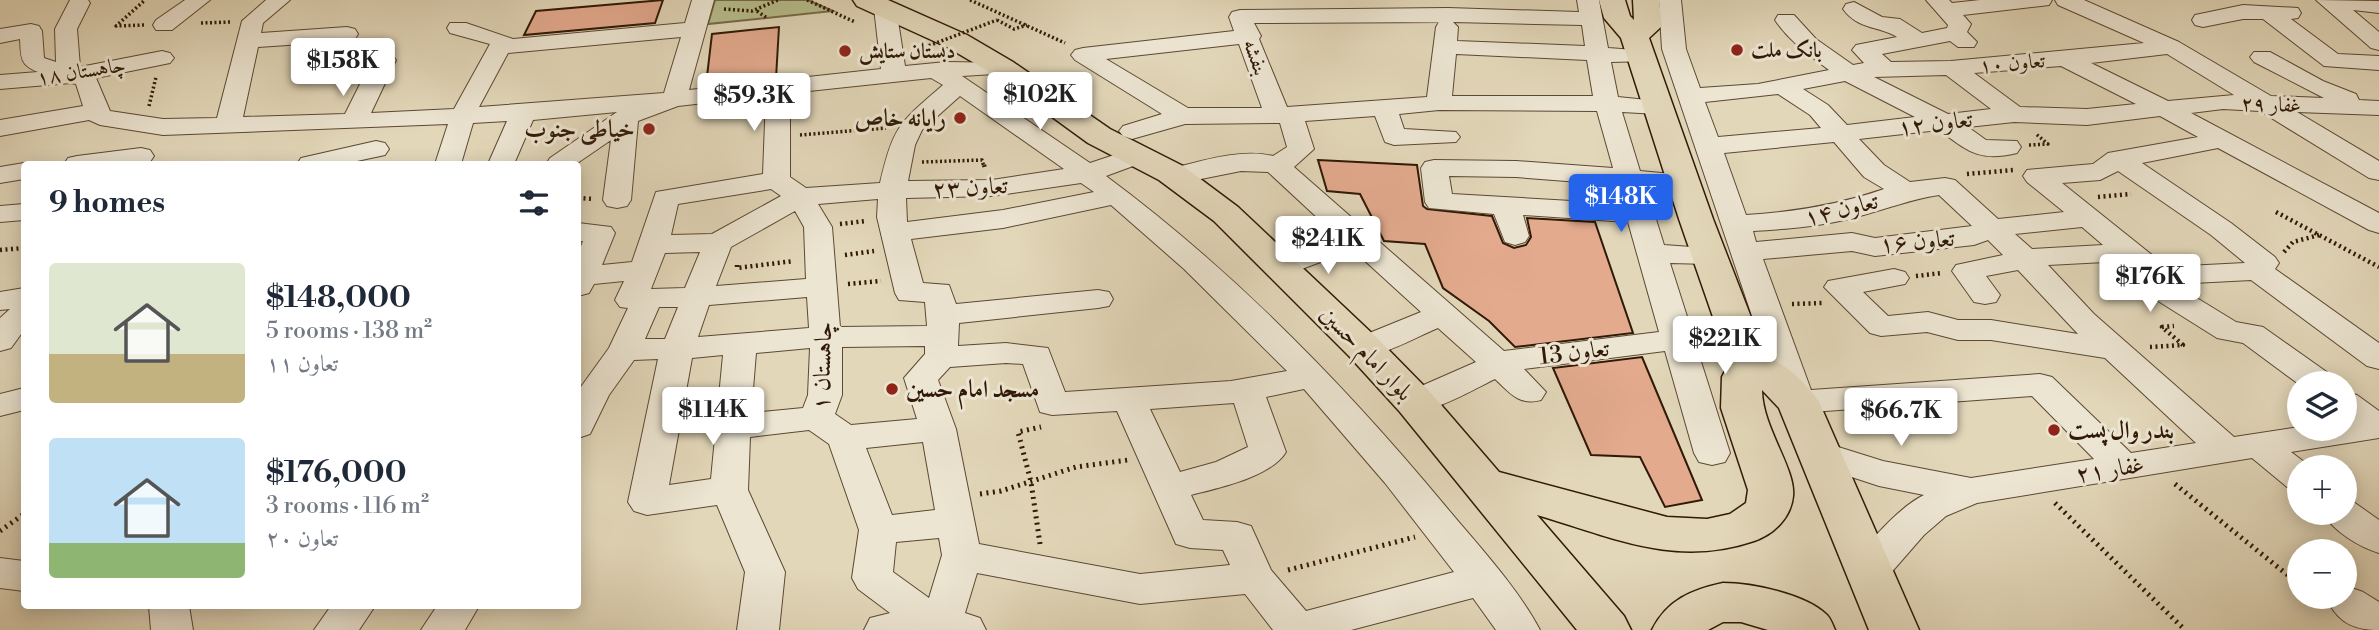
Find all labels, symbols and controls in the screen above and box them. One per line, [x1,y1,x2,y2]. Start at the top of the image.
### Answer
street label: بنفشه [1237,36,1274,79]
pin: $158K [294,38,392,98]
place label: بانک ملت [1751,38,1822,64]
place label: دبستان ستایش [859,39,955,65]
marker: بانک ملت [1729,42,1745,58]
marker: دبستان ستایش [837,43,853,59]
text: $158K [307,47,379,75]
street label: تعاون ۱۰ [1978,48,2047,80]
street label: چاهستان ۱۸ [35,52,128,92]
pin: $102K [991,72,1089,132]
pin: $59.3K [697,74,811,133]
text: $102K [1003,81,1077,109]
text: $59.3K [713,82,795,110]
street label: غفار ۲۹ [2240,91,2301,119]
place label: رایانه خاص [855,104,946,134]
street label: تعاون ۱۲ [1896,104,1975,143]
marker: رایانه خاص [952,110,968,126]
place label: خیاطی جنوب [524,115,635,145]
marker: خیاطی جنوب [641,121,657,137]
street label: تعاون ۲۳ [932,171,1009,205]
pin: $148K [1572,174,1670,234]
text: $148K [1585,183,1657,211]
text: 9 homes [49,184,165,222]
icon: filters [515,184,553,222]
street label: تعاون ۱۴ [1801,186,1882,234]
pin: $241K [1279,216,1377,276]
street label: تعاون ۱۶ [1878,224,1956,260]
text: $241K [1291,225,1365,253]
pin: $176K [2101,254,2199,314]
text: $176K [2115,263,2185,291]
text: $148,000 [266,279,411,317]
icon: home [105,291,189,375]
street label: بلوار امام حسین [1310,300,1419,411]
pin: $221K [1676,316,1774,376]
text: 5 rooms · 138 m² [266,317,432,345]
street label: چاهستان ۱ [806,321,841,411]
text: $221K [1689,325,1761,353]
street label: تعاون 13 [1537,334,1611,372]
text: تعاون ۱۱ [266,350,338,378]
map controls [2287,371,2357,609]
button: layers [2287,371,2357,441]
place label: مسجد امام حسین [906,375,1039,410]
marker: مسجد امام حسین [884,381,900,397]
pin: $114K [664,388,762,447]
pin: $66.7K [1844,388,1958,448]
text: $114K [678,396,748,424]
text: $66.7K [1860,397,1942,425]
place label: بندر وال پست [2068,416,2174,446]
marker: بندر وال پست [2046,422,2062,438]
street label: غفار ۲۱ [2074,450,2146,490]
text: $176,000 [266,454,407,492]
button: + [2287,455,2357,525]
icon: home [105,466,189,550]
text: 3 rooms · 116 m² [266,492,429,520]
text: تعاون ۲۰ [266,525,338,553]
button: − [2287,539,2357,609]

